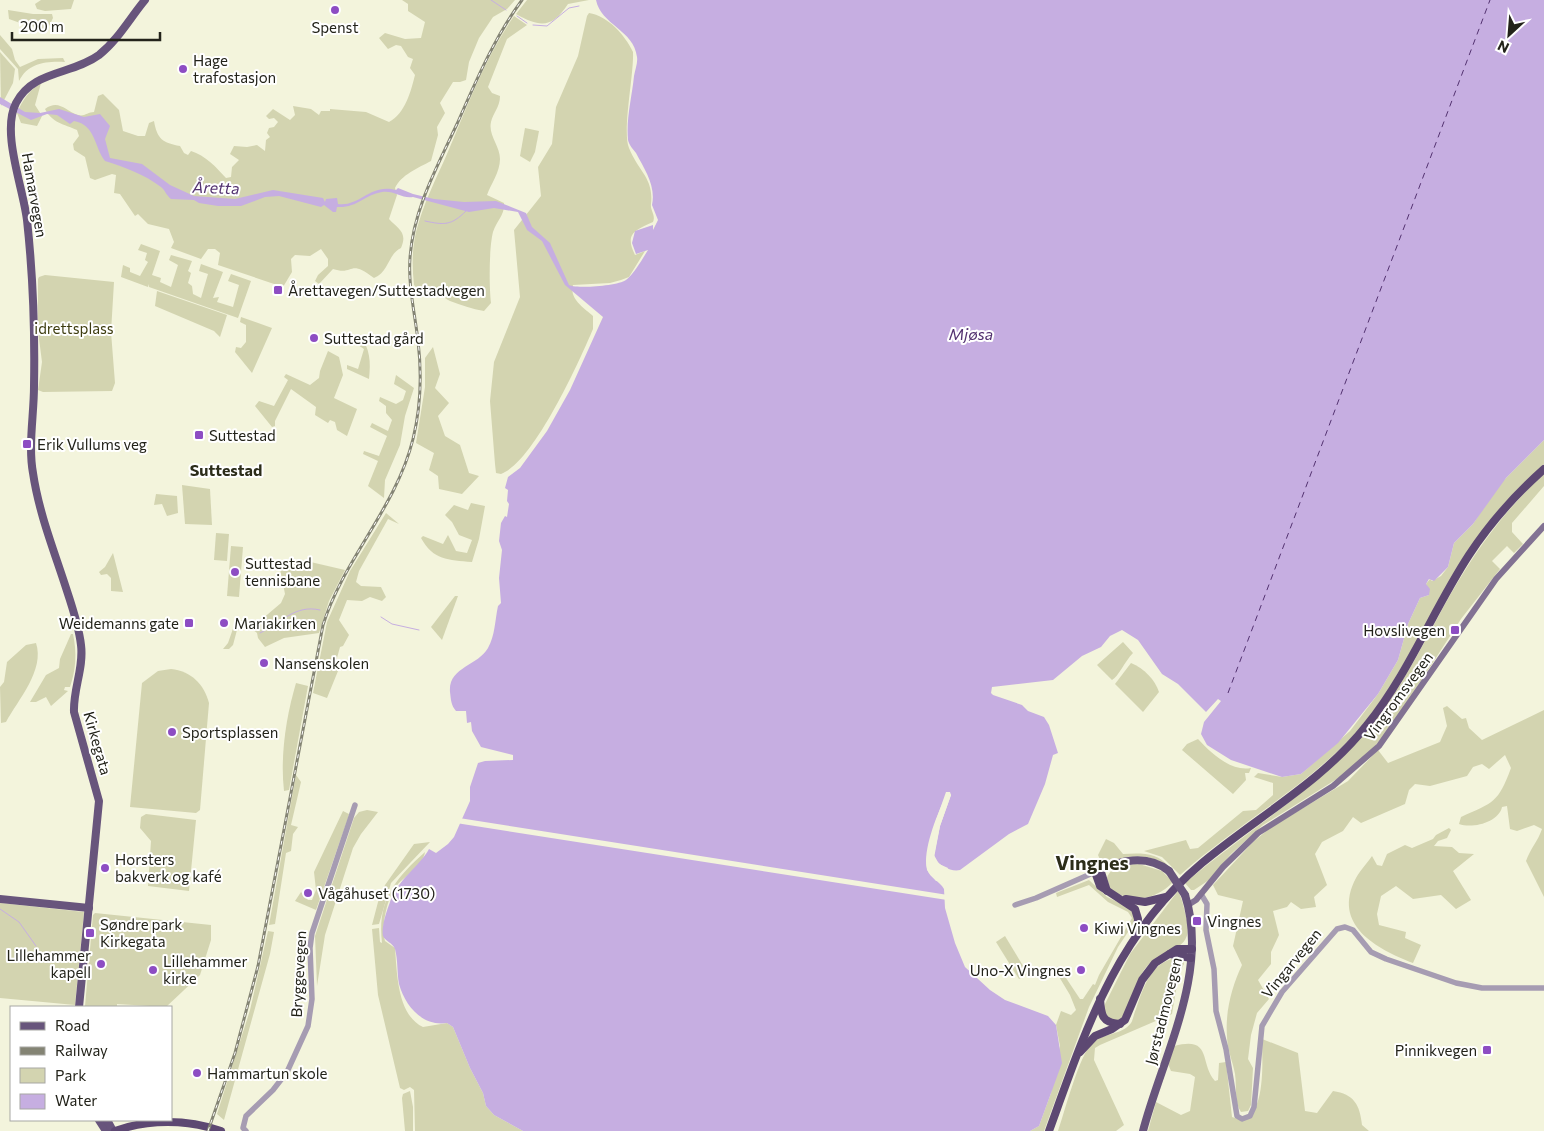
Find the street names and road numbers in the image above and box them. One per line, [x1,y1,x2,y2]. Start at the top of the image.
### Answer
street label: Hamarvegen [19,151,51,239]
street label: Vingromsvegen [1360,648,1436,744]
street label: Kirkegata [80,709,116,777]
street label: Vingarvegen [1257,925,1325,1001]
street label: Bryggevegen [287,930,309,1018]
street label: Jørstadmovegen [1141,955,1185,1067]

